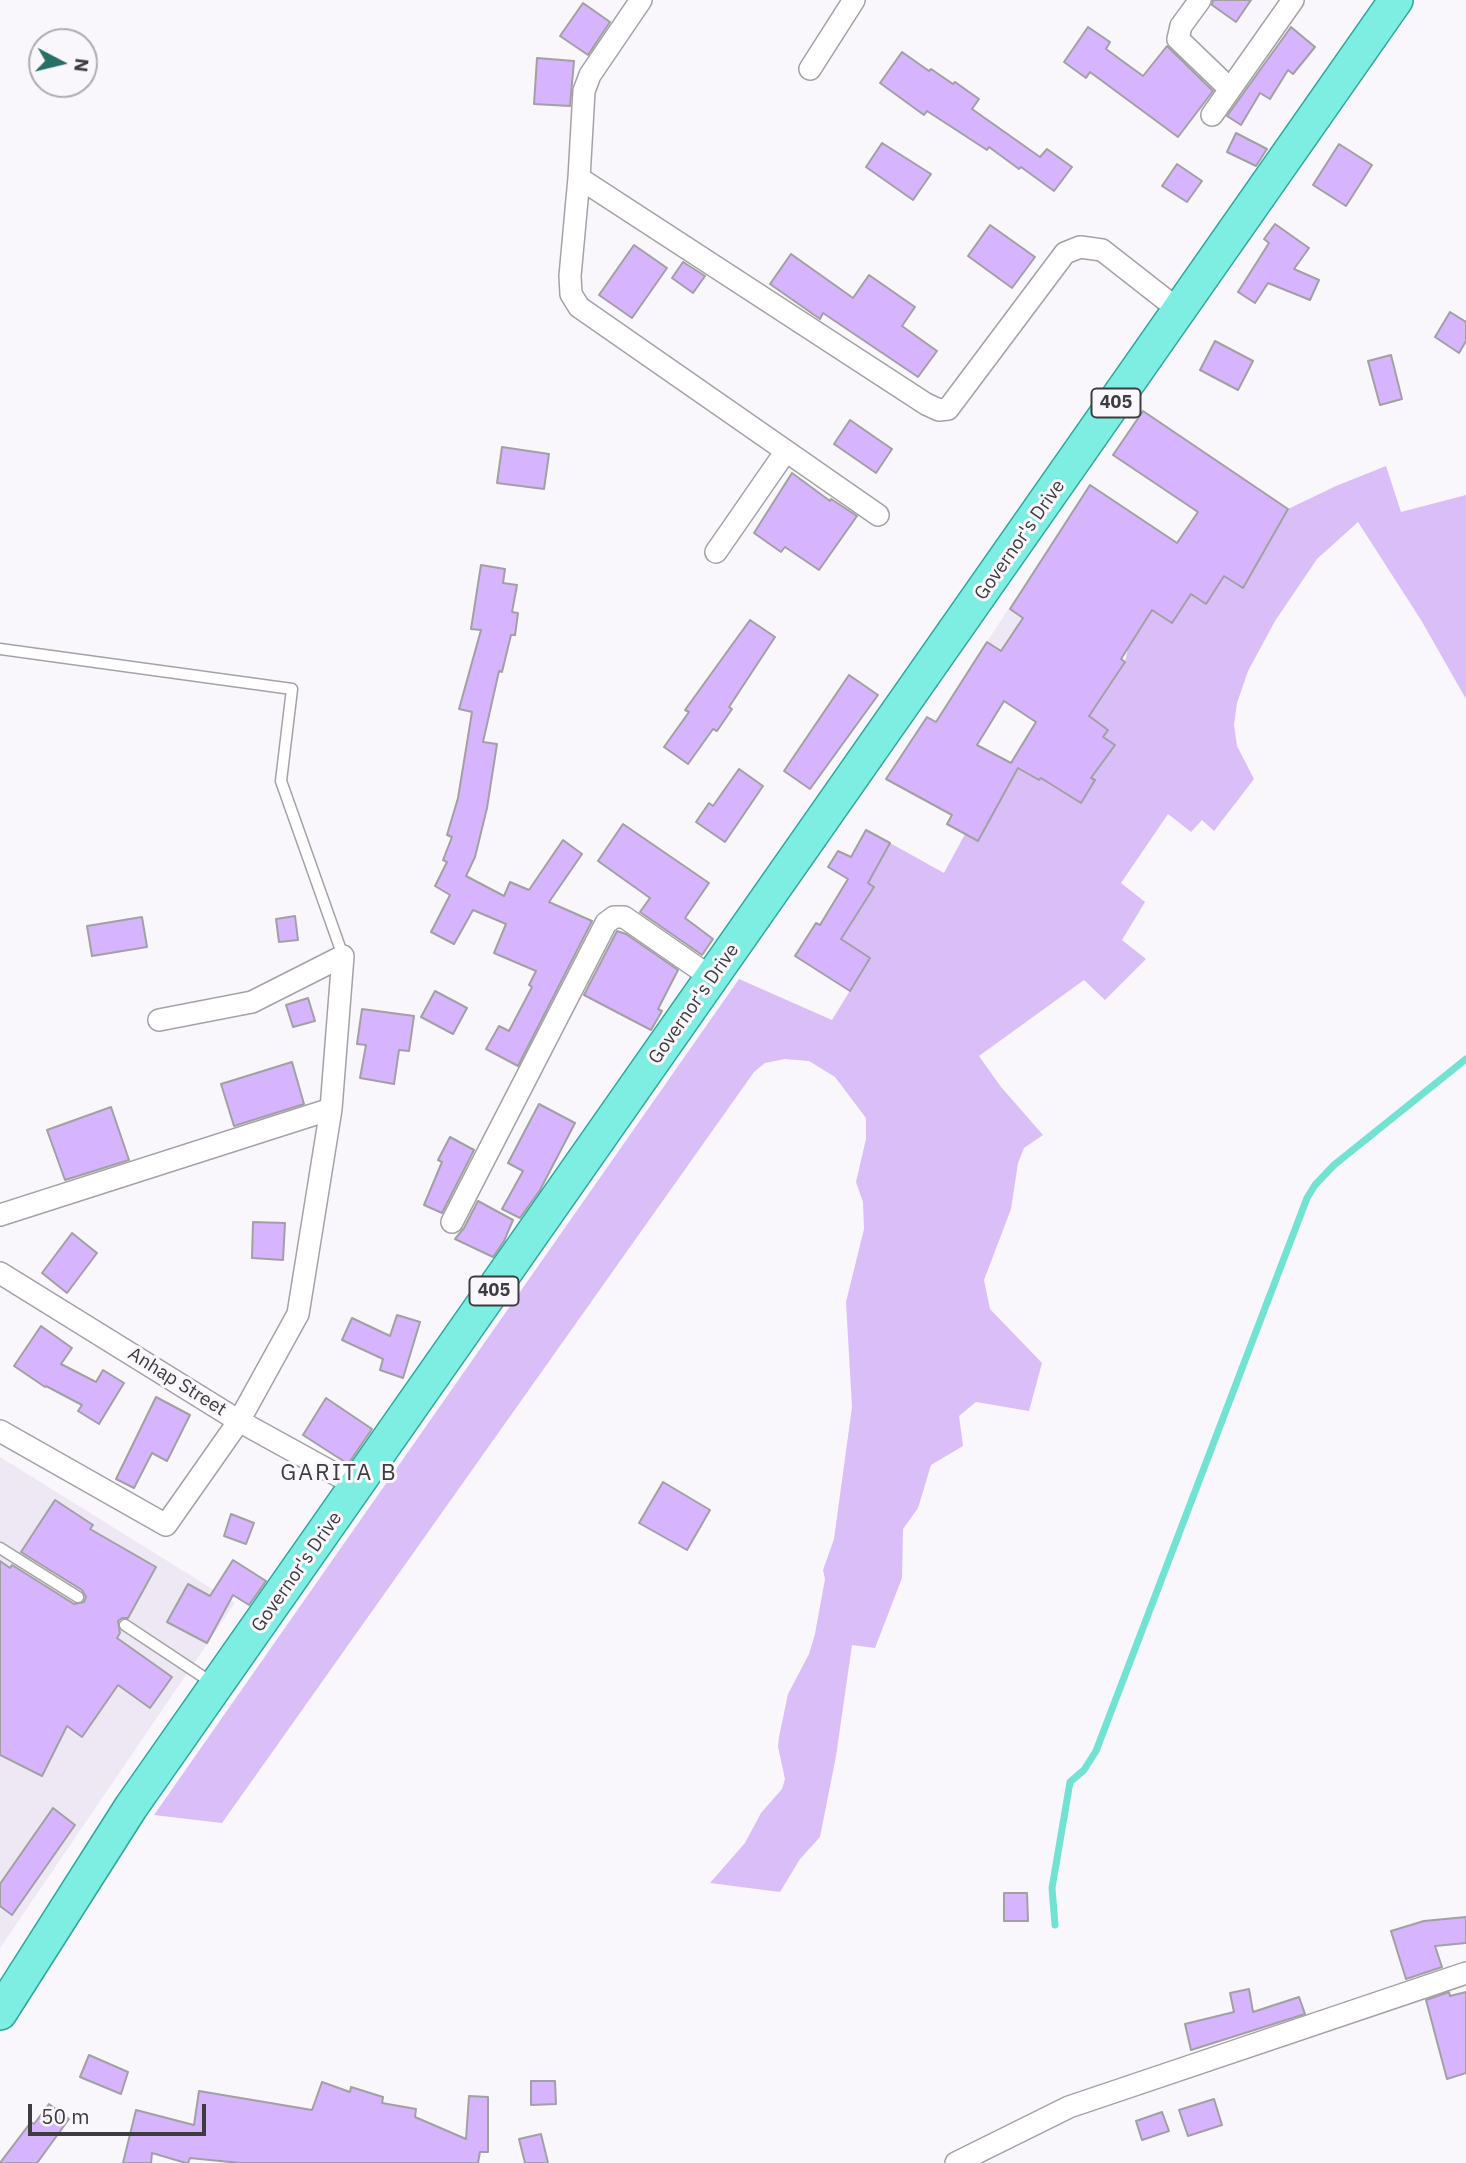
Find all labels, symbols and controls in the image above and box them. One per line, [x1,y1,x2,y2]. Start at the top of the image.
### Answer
north arrow [28,28,98,98]
text: N [69,57,95,74]
road number: 405 [1092,388,1140,418]
street label: Governor's Drive [970,475,1070,605]
street label: Governor's Drive [644,939,744,1069]
road number: 405 [470,1276,518,1306]
street label: Anhap Street [124,1343,230,1421]
district label: GARITA B [281,1459,397,1487]
street label: Governor's Drive [247,1507,347,1637]
scale bar [32,2090,210,2134]
text: 50 m [41,2102,90,2130]

